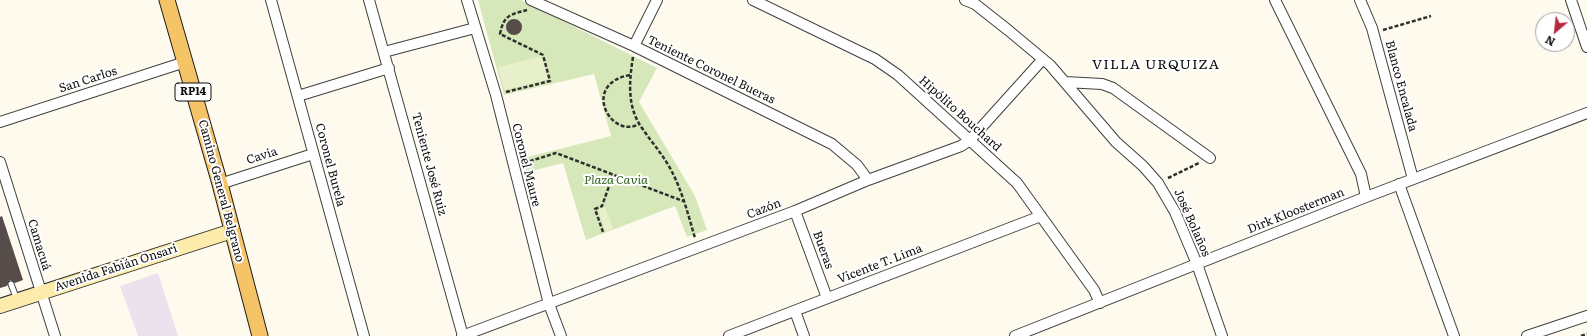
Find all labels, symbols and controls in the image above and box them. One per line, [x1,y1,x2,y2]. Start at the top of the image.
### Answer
north arrow [1535,12,1575,52]
text: N [1542,32,1558,51]
street label: Teniente Coronel Bueras [645,33,777,107]
street label: Blanco Encalada [1382,39,1420,133]
district label: VILLA URQUIZA [1092,57,1220,73]
street label: San Carlos [57,64,119,96]
street label: Hipólito Bouchard [916,73,1004,155]
road number: RP14 [175,83,211,101]
street label: Teniente José Ruiz [408,111,450,217]
street label: Camino General Belgrano [195,118,247,264]
street label: Coronel Burela [312,122,348,208]
street label: Coronel Maure [509,122,543,208]
street label: Cavia [245,144,279,168]
park label: Plaza Cavia [584,173,648,187]
street label: Dirk Kloosterman [1246,185,1346,237]
street label: José Bolaños [1171,187,1213,259]
street label: Cazón [745,196,783,222]
street label: Camacuá [24,218,54,272]
street label: Bueras [810,229,836,271]
street label: Avenida Fabián Onsari [53,241,179,295]
street label: Vicente T. Lima [836,241,924,287]

